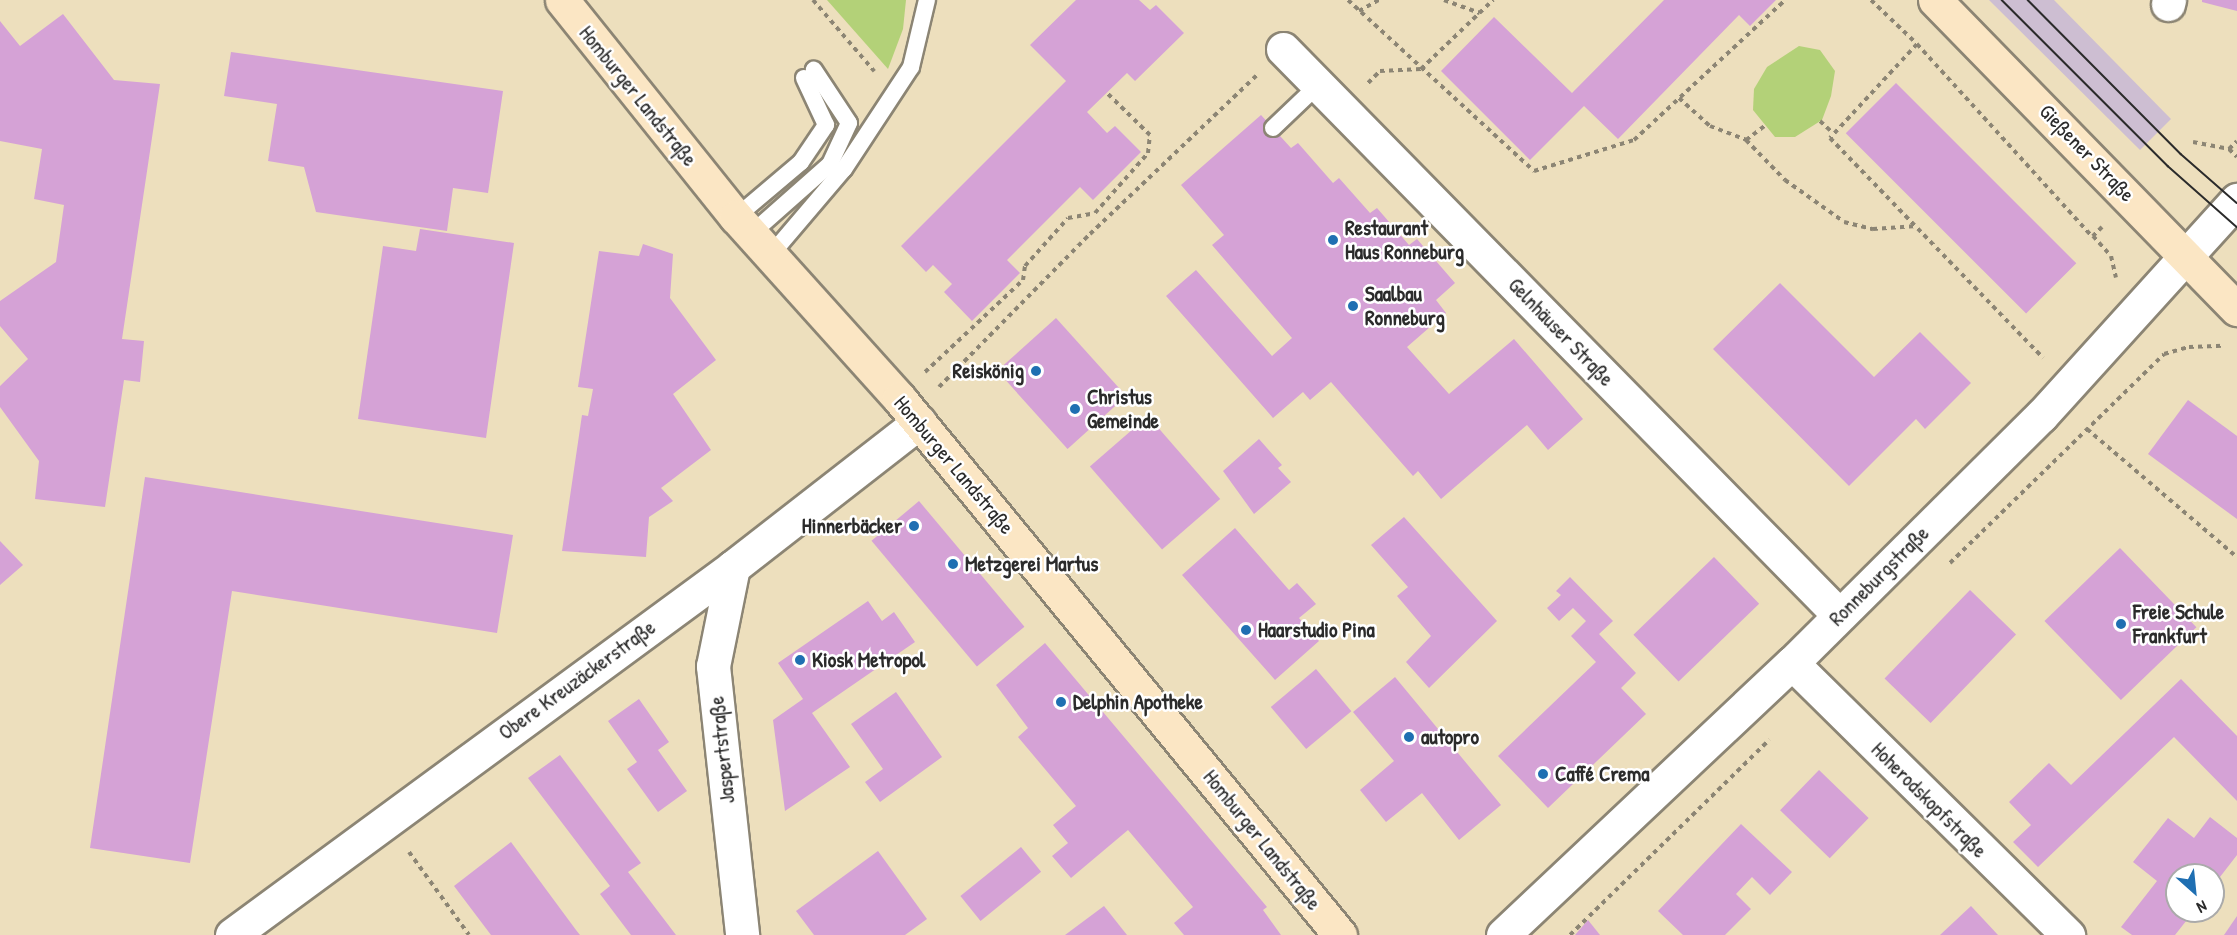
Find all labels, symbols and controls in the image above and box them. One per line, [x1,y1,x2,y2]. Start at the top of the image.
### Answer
street label: Homburger Landstraße [574,21,702,171]
street label: Gießener Straße [2034,99,2140,207]
place label: Restaurant Haus Ronneburg [1345,215,1464,265]
marker: Restaurant Haus Ronneburg [1326,233,1340,247]
street label: Gelnhäuser Straße [1503,273,1619,391]
place label: Saalbau Ronneburg [1365,281,1445,331]
marker: Saalbau Ronneburg [1346,299,1360,313]
place label: Reiskönig [953,358,1024,384]
marker: Reiskönig [1029,364,1043,378]
place label: Christus Gemeinde [1087,384,1159,434]
street label: Homburger Landstraße [889,391,1019,539]
marker: Christus Gemeinde [1068,402,1082,416]
place label: Hinnerbäcker [802,513,902,539]
marker: Hinnerbäcker [907,519,921,533]
street label: Ronneburgstraße [1824,521,1934,631]
place label: Metzgerei Martus [965,551,1098,577]
marker: Metzgerei Martus [946,557,960,571]
place label: Freie Schule Frankfurt [2133,599,2224,649]
street label: Obere Kreuzäckerstraße [494,615,660,745]
place label: Haarstudio Pina [1258,617,1375,643]
marker: Freie Schule Frankfurt [2114,617,2128,631]
marker: Haarstudio Pina [1239,623,1253,637]
place label: Kiosk Metropol [812,647,925,673]
marker: Kiosk Metropol [793,653,807,667]
place label: Delphin Apotheke [1073,689,1203,715]
street label: Jaspertstraße [704,695,740,805]
marker: Delphin Apotheke [1054,695,1068,709]
place label: autopro [1421,724,1479,750]
marker: autopro [1402,730,1416,744]
street label: Hoherodskopfstraße [1866,737,1992,863]
place label: Caffé Crema [1555,761,1649,787]
street label: Homburger Landstraße [1198,765,1326,915]
marker: Caffé Crema [1536,767,1550,781]
north arrow [2165,863,2225,923]
text: N [2193,896,2211,919]

